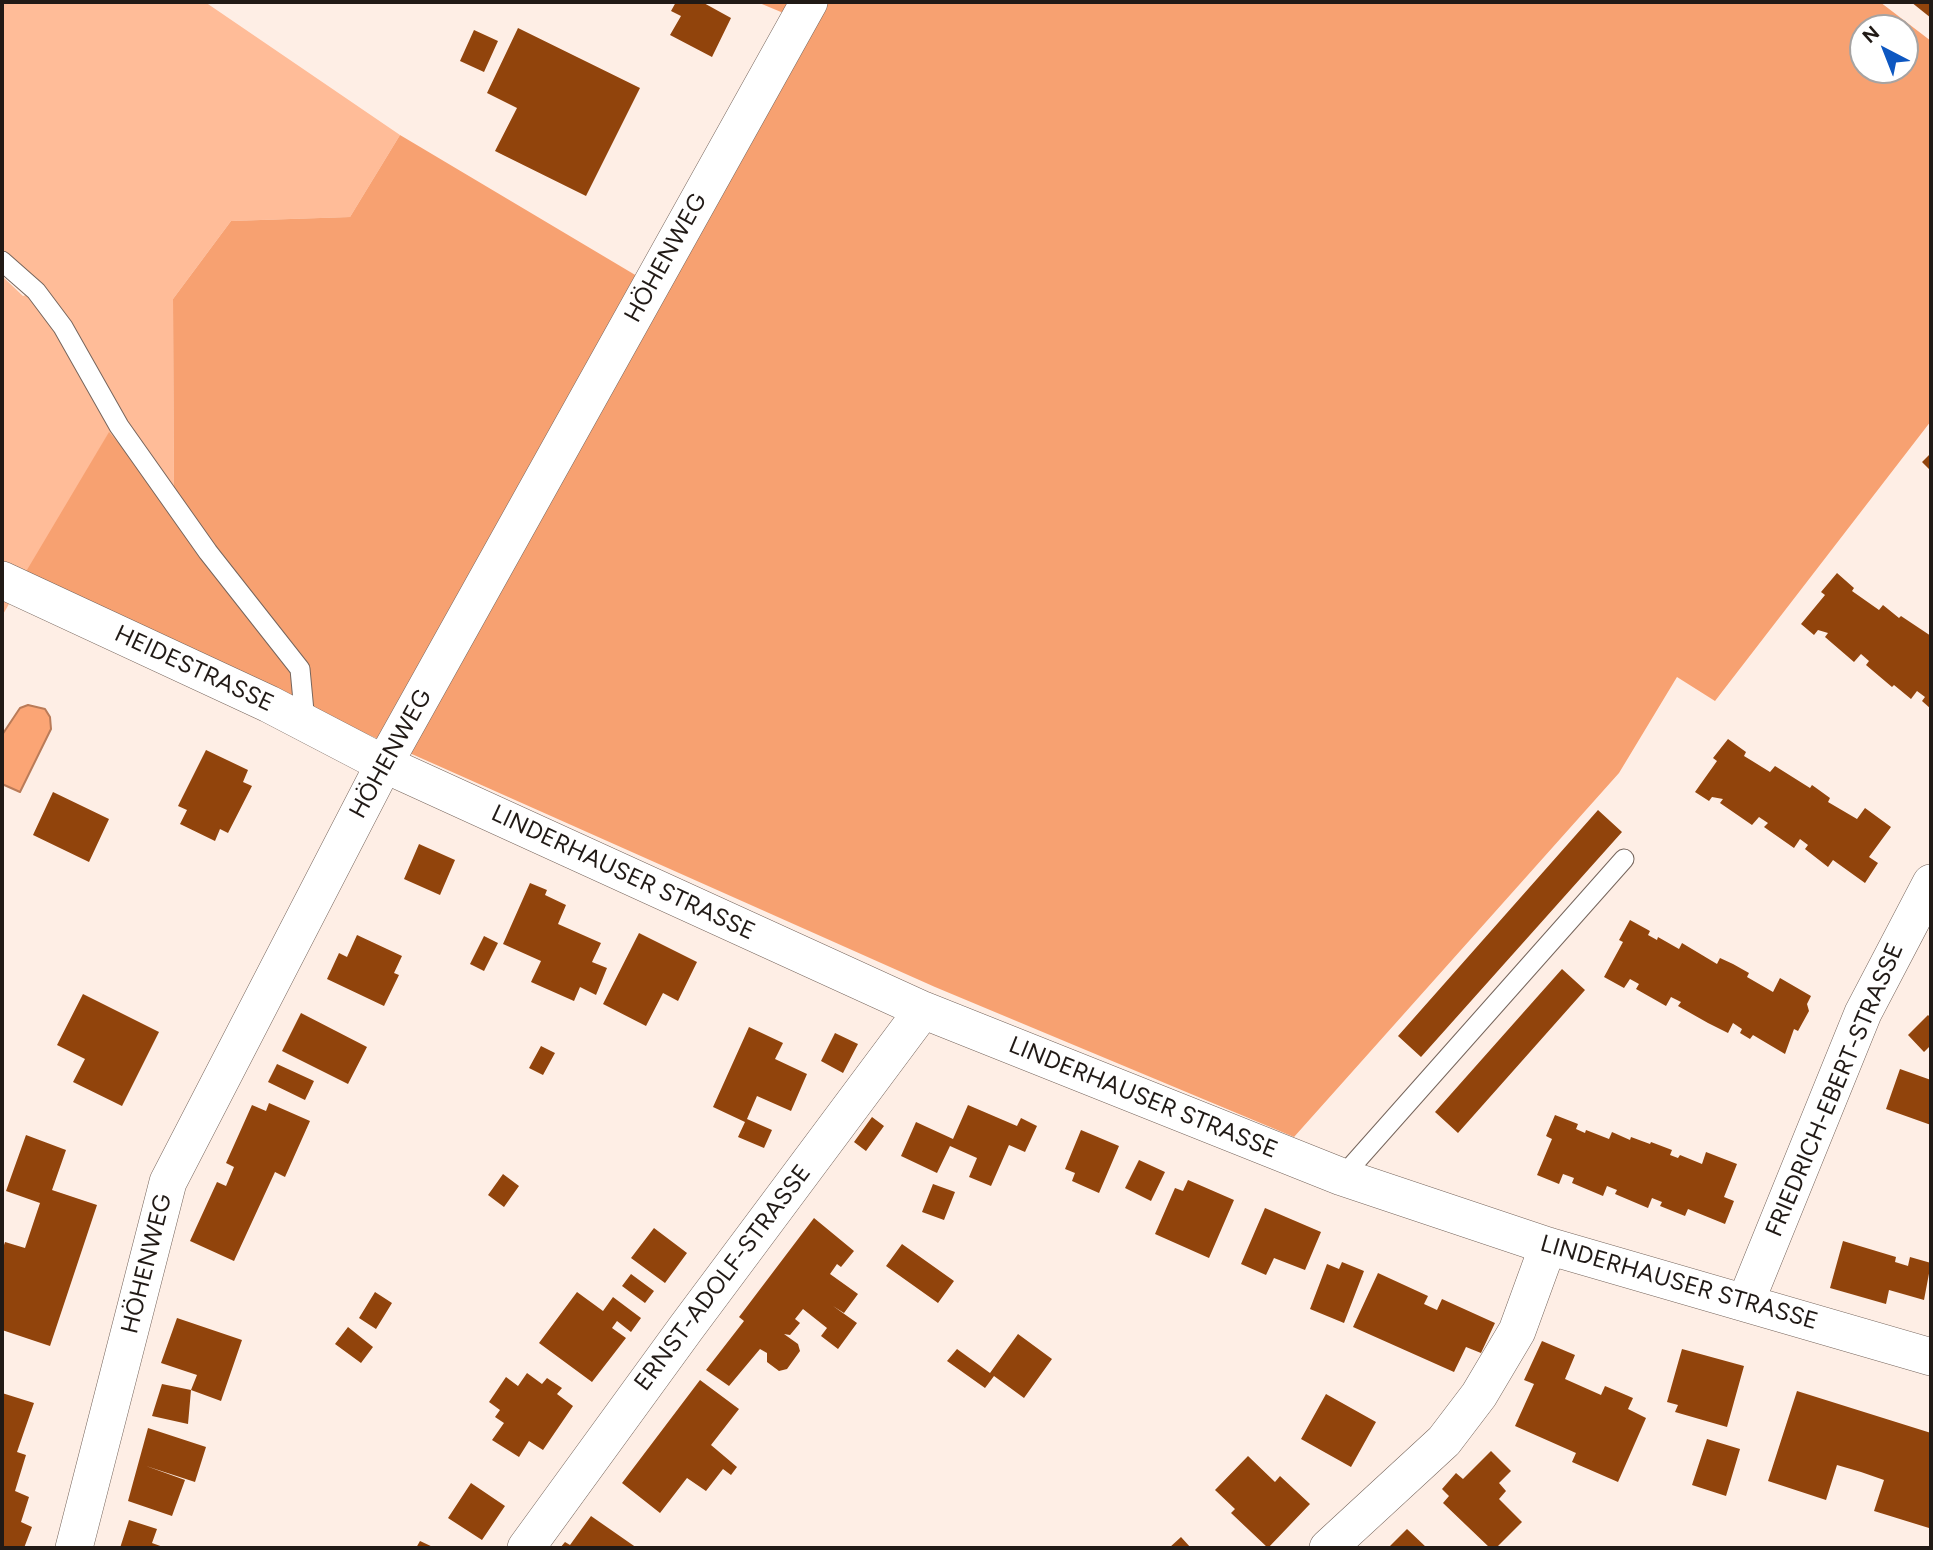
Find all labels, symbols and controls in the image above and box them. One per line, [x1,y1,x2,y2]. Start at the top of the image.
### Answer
north arrow [1849,14,1919,84]
text: N [1858,21,1884,48]
street label: HÖHENWEG [619,189,713,327]
street label: HEIDESTRASSE [110,620,278,718]
street label: HÖHENWEG [344,685,438,823]
street label: LINDERHAUSER STRASSE [487,799,759,947]
street label: FRIEDRICH-EBERT-STRASSE [1760,939,1910,1241]
street label: LINDERHAUSER STRASSE [1004,1031,1282,1165]
street label: ERNST-ADOLF-STRASSE [629,1159,817,1397]
street label: HÖHENWEG [116,1191,178,1337]
street label: LINDERHAUSER STRASSE [1537,1230,1821,1336]

